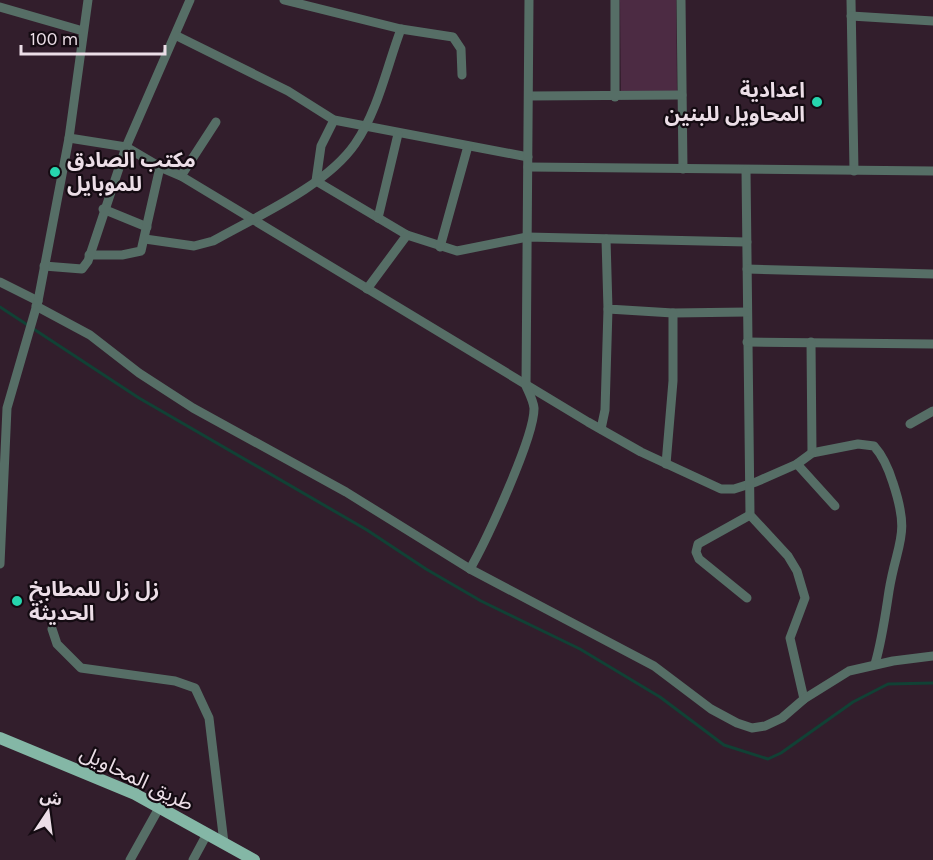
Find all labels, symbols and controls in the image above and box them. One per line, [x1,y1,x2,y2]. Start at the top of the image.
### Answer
scale bar [21,18,165,56]
text: 100 m [30,28,78,50]
place label: اعدادية المحاويل للبنين [665,78,805,126]
marker: اعدادية المحاويل للبنين [810,95,824,109]
place label: مكتب الصادق للموبايل [67,148,196,196]
marker: مكتب الصادق للموبايل [48,165,62,179]
place label: زل زل للمطابخ الحديثة [29,577,159,625]
marker: زل زل للمطابخ الحديثة [10,594,24,608]
street label: طريق المحاويل [76,740,198,817]
north arrow [18,782,78,842]
text: ش [38,786,64,810]

